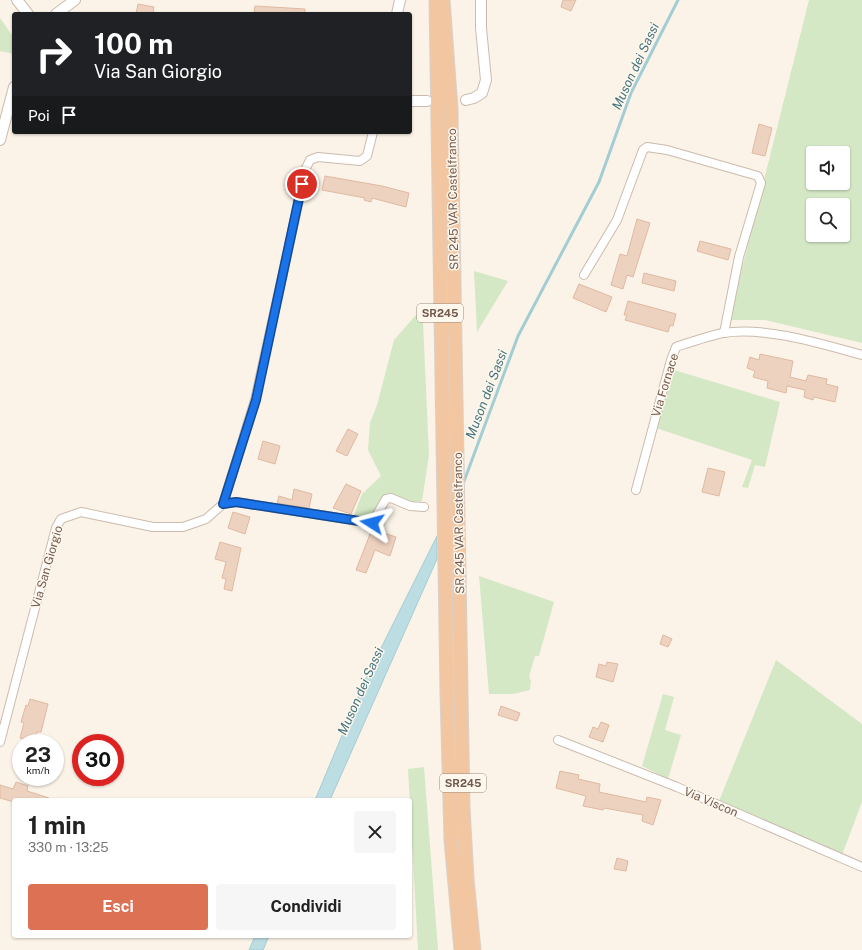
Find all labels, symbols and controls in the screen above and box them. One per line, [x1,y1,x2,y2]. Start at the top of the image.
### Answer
water label: Muson dei Sassi [609,20,662,112]
text: 100 m [94,27,173,60]
icon: right [28,28,80,80]
text: Via San Giorgio [94,61,222,82]
icon: arrive [58,104,80,126]
text: Poi [28,107,50,124]
street label: SR 245 VAR Castelfranco [445,128,461,270]
map controls [806,146,850,242]
button: sound [806,146,850,190]
pin [285,167,319,201]
icon: arrive [291,173,313,195]
button: search [806,198,850,242]
road number: SR245 [417,304,463,322]
water label: Muson dei Sassi [463,347,511,441]
street label: Via Fornace [649,351,681,419]
street label: SR 245 VAR Castelfranco [451,452,467,594]
position arrow [351,502,393,544]
street label: Via San Giorgio [29,524,66,610]
water label: Muson dei Sassi [334,644,387,737]
speed limit sign: 30 [72,734,124,786]
text: 23 [25,743,51,767]
text: km/h [26,764,50,776]
road number: SR245 [440,774,486,792]
street label: Via Viscon [682,784,740,820]
text: 1 min [28,811,86,839]
button: close [354,811,396,853]
text: 330 m · 13:25 [28,840,109,855]
button: Esci [28,884,208,930]
button: Condividi [216,884,396,930]

